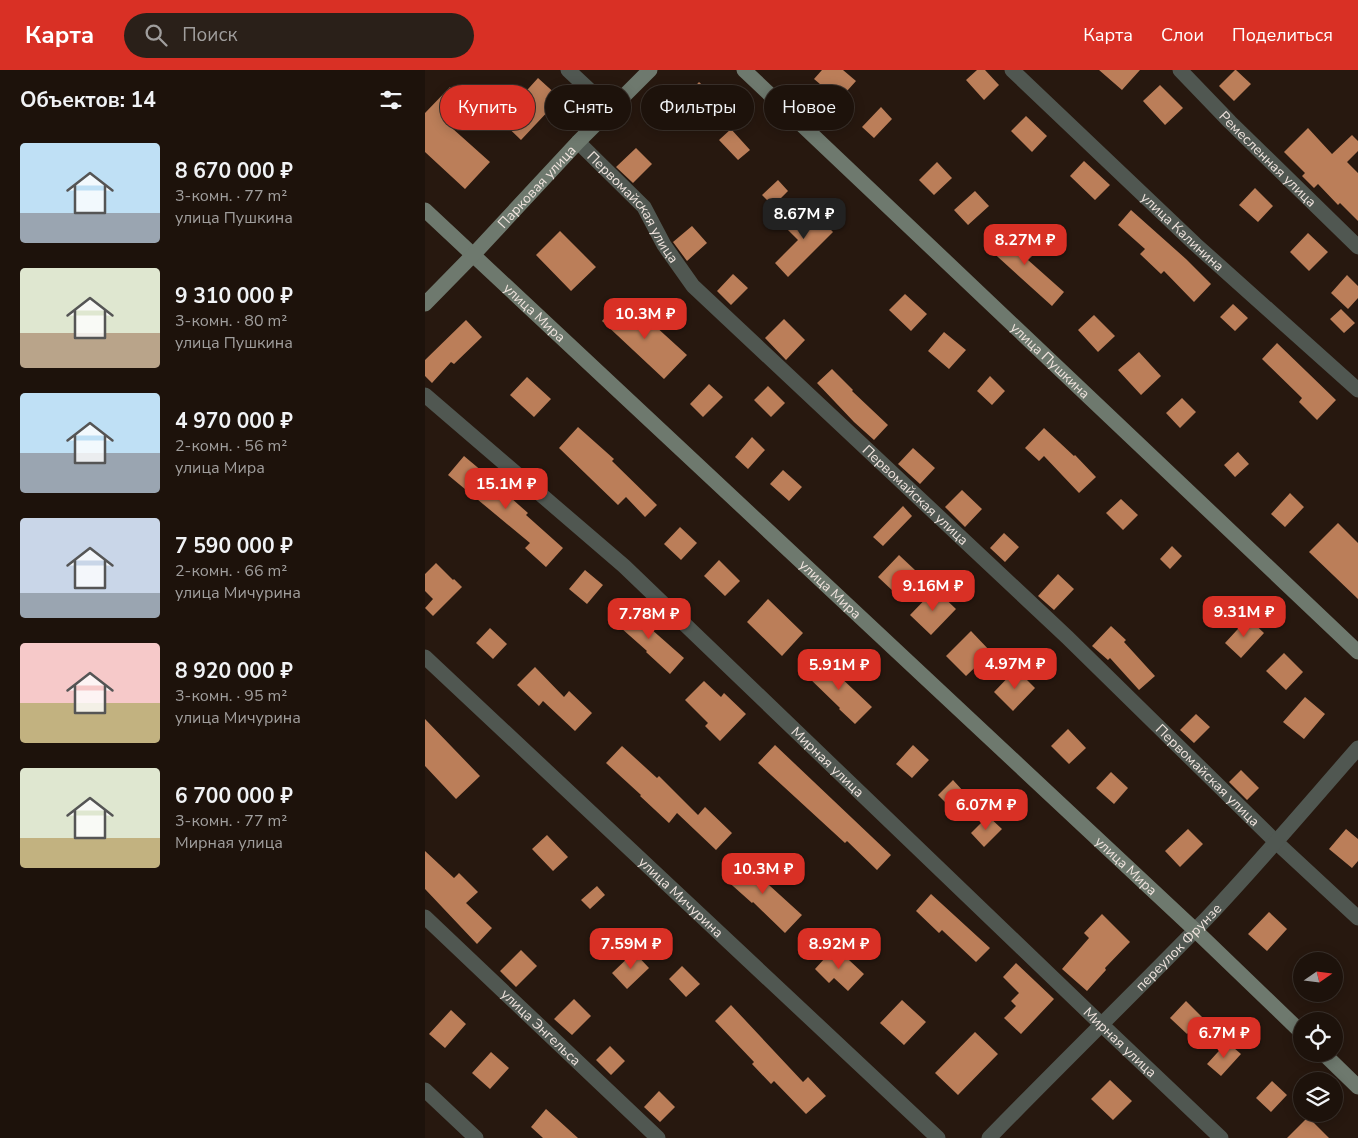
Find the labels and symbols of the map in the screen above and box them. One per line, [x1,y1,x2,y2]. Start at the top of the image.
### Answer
street label: Ремесленная улица [1215,107,1320,211]
street label: Парковая улица [493,141,580,233]
street label: Первомайская улица [583,147,683,267]
street label: улица Калинина [1136,188,1228,276]
pin: 8.67M ₽ [758,198,850,240]
pin: 8.27M ₽ [979,224,1071,266]
street label: улица Мира [499,279,569,347]
pin: 10.3M ₽ [599,298,691,340]
street label: улица Пушкина [1006,318,1094,403]
street label: Первомайская улица [858,441,972,550]
pin: 15.1M ₽ [460,468,552,510]
street label: улица Мира [795,556,865,623]
pin: 9.16M ₽ [887,570,979,612]
pin: 9.31M ₽ [1198,596,1290,638]
pin: 7.78M ₽ [603,598,695,640]
pin: 5.91M ₽ [793,648,885,691]
pin: 4.97M ₽ [969,648,1061,690]
street label: Первомайская улица [1151,720,1264,831]
street label: Мирная улица [787,723,868,802]
pin: 6.07M ₽ [940,788,1032,831]
street label: улица Мира [1091,832,1161,900]
pin: 10.3M ₽ [717,852,809,895]
street label: улица Мичурина [634,853,727,942]
street label: переулок Фрунзе [1131,899,1226,995]
pin: 7.59M ₽ [585,928,677,970]
pin: 8.92M ₽ [793,928,885,970]
north arrow [1293,952,1343,1002]
street label: улица Энгельса [497,985,585,1070]
street label: Мирная улица [1079,1003,1161,1082]
pin: 6.7M ₽ [1183,1016,1265,1059]

